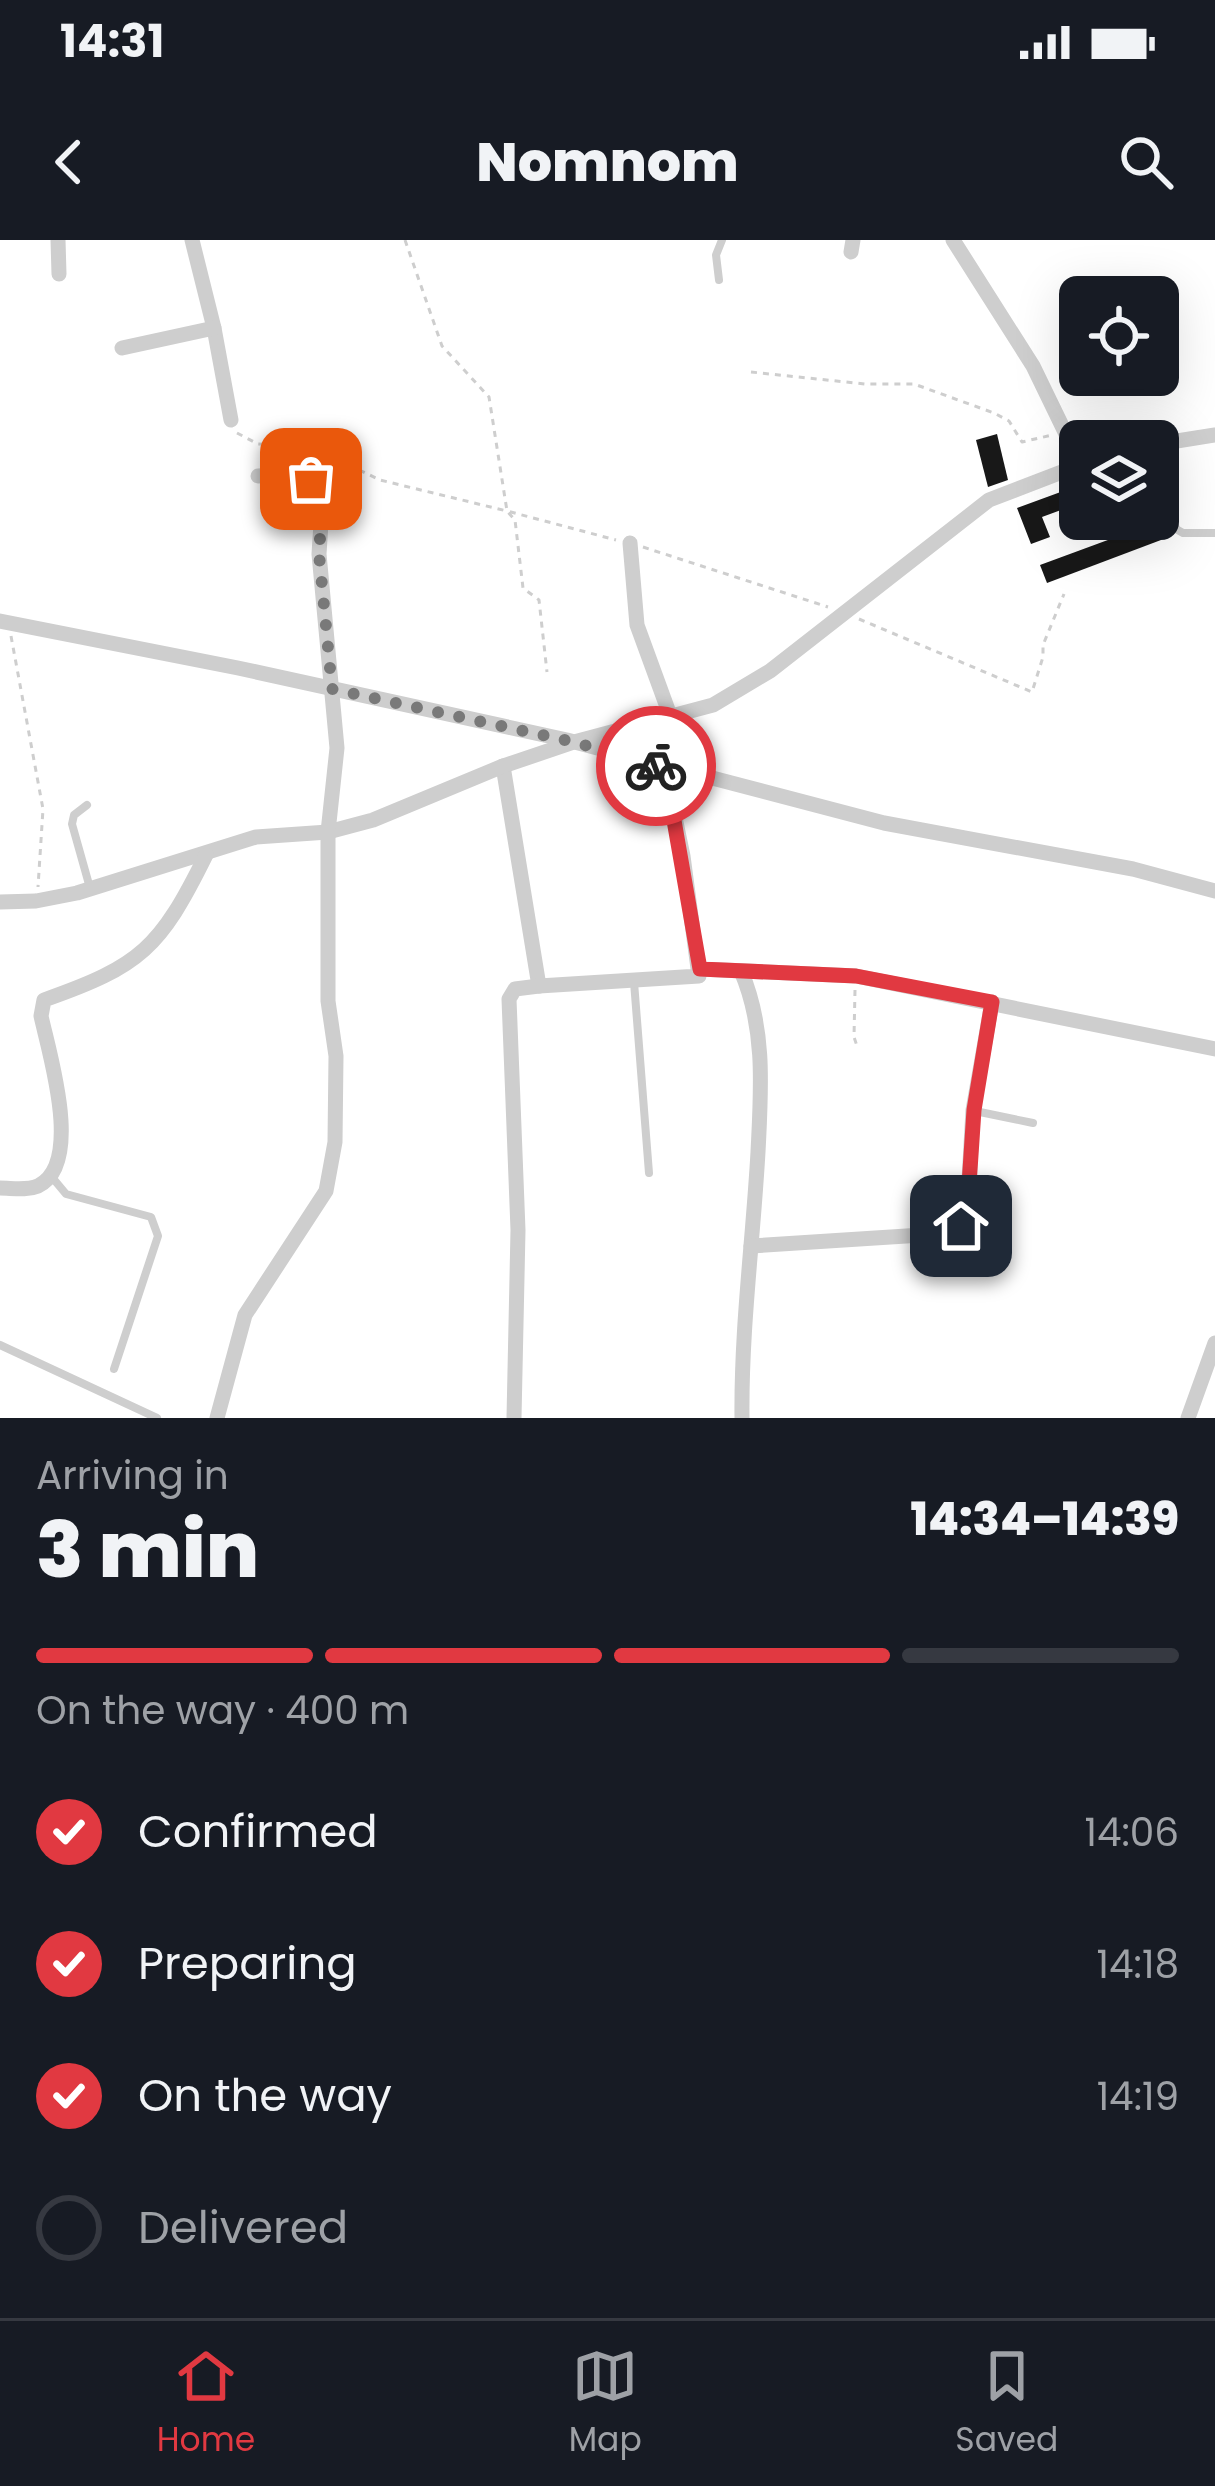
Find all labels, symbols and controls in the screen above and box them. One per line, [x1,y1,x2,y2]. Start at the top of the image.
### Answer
text: 14:31 [60,10,164,73]
text: Nomnom [476,124,739,200]
icon: back [36,129,102,195]
icon: search [1113,129,1179,195]
map controls [1059,276,1179,540]
button: locate [1059,276,1179,396]
button: layers [1059,420,1179,540]
pin [260,428,362,530]
icon: bag [278,446,344,512]
courier [596,706,716,826]
icon: bike [623,733,689,799]
pin [910,1175,1012,1277]
icon: home [928,1193,994,1259]
text: Arriving in [36,1448,229,1503]
text: 14:34–14:39 [911,1488,1179,1551]
text: 3 min [36,1495,259,1604]
text: On the way · 400 m [36,1683,409,1738]
icon: check [36,1799,102,1865]
text: Confirmed [138,1800,378,1863]
text: 14:06 [1084,1805,1179,1860]
icon: check [36,1931,102,1997]
text: Preparing [138,1932,357,1995]
text: 14:18 [1097,1937,1179,1992]
icon: check [36,2063,102,2129]
text: On the way [138,2064,392,2127]
text: 14:19 [1097,2069,1179,2124]
text: Delivered [138,2196,348,2259]
tab: Home [157,2343,255,2465]
tab: Map [569,2343,642,2465]
tab: Saved [955,2343,1058,2465]

